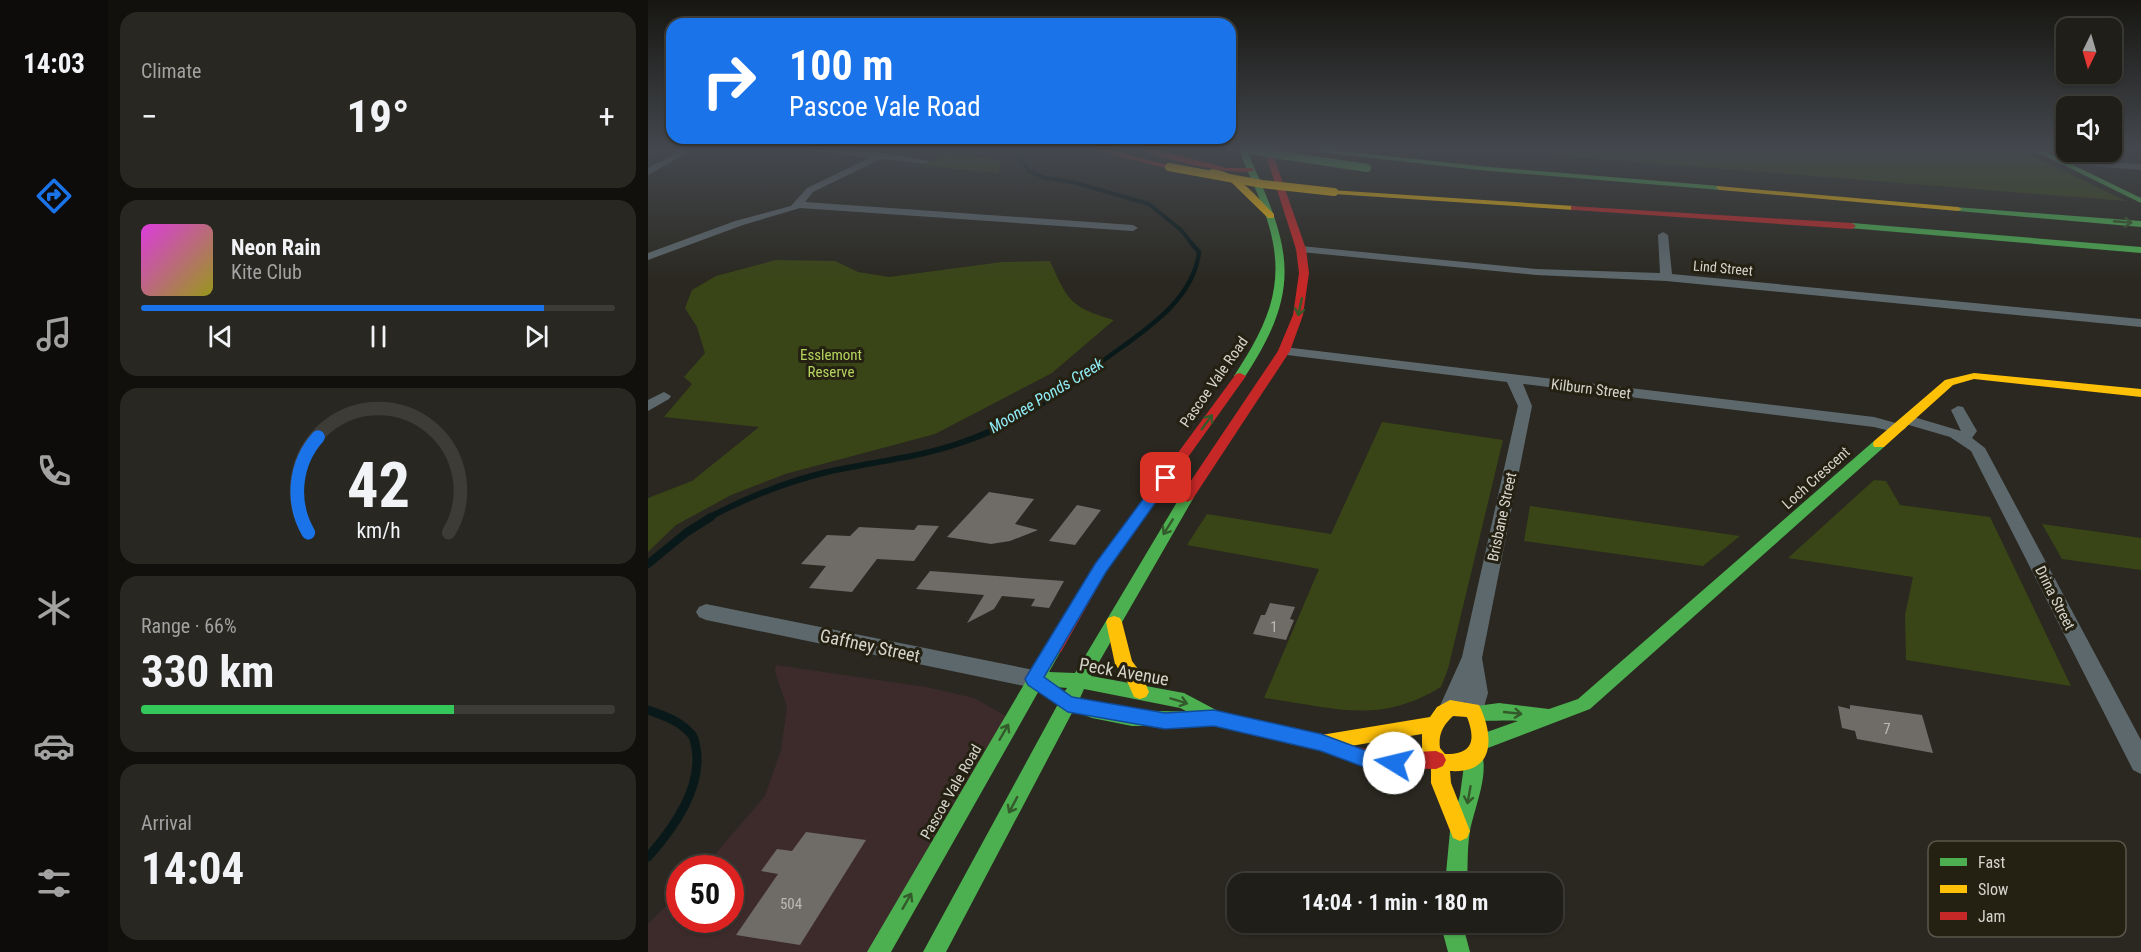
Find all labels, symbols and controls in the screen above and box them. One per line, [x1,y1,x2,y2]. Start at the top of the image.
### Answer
north arrow [2056,18,2122,84]
map controls [2056,18,2122,162]
text: 100 m [789,41,894,90]
icon: right [690,42,768,120]
text: 14:03 [23,48,85,80]
text: Climate [141,59,201,83]
text: 19° [347,90,410,143]
text: Pascoe Vale Road [789,91,981,123]
button: sound [2056,96,2122,162]
text: − [141,97,158,136]
text: + [599,97,615,136]
icon: directions [33,175,75,217]
one-way arrow [2113,217,2133,228]
text: Neon Rain [231,235,321,260]
street label: Lind Street [1693,257,1753,279]
text: Kite Club [231,260,302,284]
one-way arrow [1294,296,1305,316]
icon: music [33,313,75,355]
icon: previous [204,320,237,353]
icon: pause [362,320,395,353]
icon: next [520,320,553,353]
street label: Pascoe Vale Road [1176,333,1252,431]
park label: Esslemont Reserve [800,346,862,381]
water label: Moonee Ponds Creek [986,353,1108,437]
street label: Kilburn Street [1550,375,1632,403]
one-way arrow [1201,414,1213,430]
street label: Loch Crescent [1778,443,1854,513]
text: 42 [346,449,410,522]
icon: phone [33,450,75,492]
pin [1140,452,1191,503]
icon: arrive [1149,461,1182,494]
street label: Brisbane Street [1484,471,1520,563]
text: km/h [356,518,400,543]
one-way arrow [1161,518,1173,535]
street label: Drina Street [2031,563,2079,633]
icon: climate [33,587,75,629]
text: Range · 66% [141,614,237,638]
house number: 1 [1270,618,1278,636]
street label: Gaffney Street [818,625,922,666]
text: 330 km [141,645,274,698]
street label: Peck Avenue [1078,653,1171,690]
one-way arrow [1169,696,1188,707]
one-way arrow [1503,708,1523,719]
house number: 7 [1883,720,1891,738]
one-way arrow [998,724,1010,741]
icon: car [33,725,75,767]
position arrow [1362,731,1426,795]
street label: Pascoe Vale Road [917,741,985,843]
one-way arrow [1463,785,1474,804]
one-way arrow [1007,796,1018,814]
text: Arrival [141,811,192,835]
legend [1928,841,2126,937]
text: 14:04 [141,842,244,895]
text: Fast [1978,853,2005,872]
speed limit sign: 50 [666,855,744,933]
icon: filters [33,862,75,904]
text: Slow [1978,880,2008,899]
text: 14:04 · 1 min · 180 m [1302,890,1488,915]
one-way arrow [901,893,913,910]
house number: 504 [780,895,802,913]
text: Jam [1978,907,2005,926]

